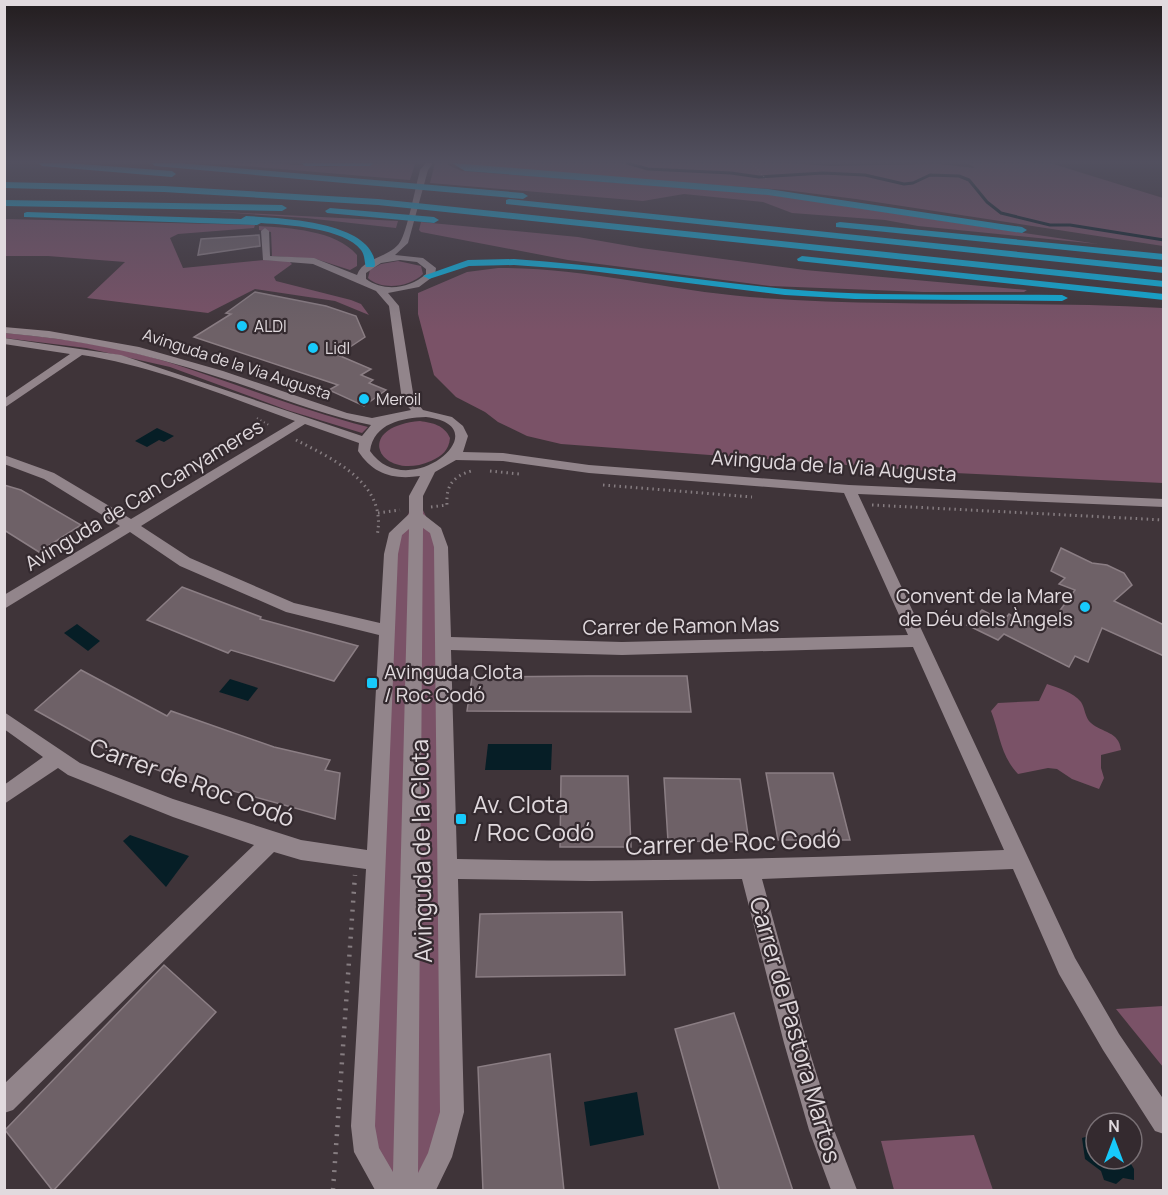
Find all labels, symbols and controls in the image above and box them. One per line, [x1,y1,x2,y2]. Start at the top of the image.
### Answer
place label: ALDI [254,315,287,337]
marker: ALDI [235,319,249,333]
street label: Avinguda de la Via Augusta [140,323,334,405]
place label: Lidl [325,337,350,359]
marker: Lidl [306,341,320,355]
place label: Meroil [376,388,421,410]
marker: Meroil [357,392,371,406]
street label: Avinguda de Can Canyameres [19,412,268,577]
street label: Avinguda de la Via Augusta [710,443,958,488]
place label: Convent de la Mare de Déu dels Àngels [896,582,1073,632]
marker: Convent de la Mare de Déu dels Àngels [1078,600,1092,614]
street label: Carrer de Ramon Mas [582,610,780,641]
place label: Avinguda Clota / Roc Codó [384,658,523,708]
marker: Avinguda Clota / Roc Codó [365,676,379,690]
street label: Carrer de Roc Codó [86,729,299,834]
street label: Avinguda de la Clota [402,739,439,963]
place label: Av. Clota / Roc Codó [473,787,594,848]
marker: Av. Clota / Roc Codó [454,812,468,826]
street label: Carrer de Roc Codó [625,821,841,862]
street label: Carrer de Pastora Martos [743,893,850,1167]
north arrow [1084,1111,1144,1171]
text: N [1108,1115,1120,1137]

